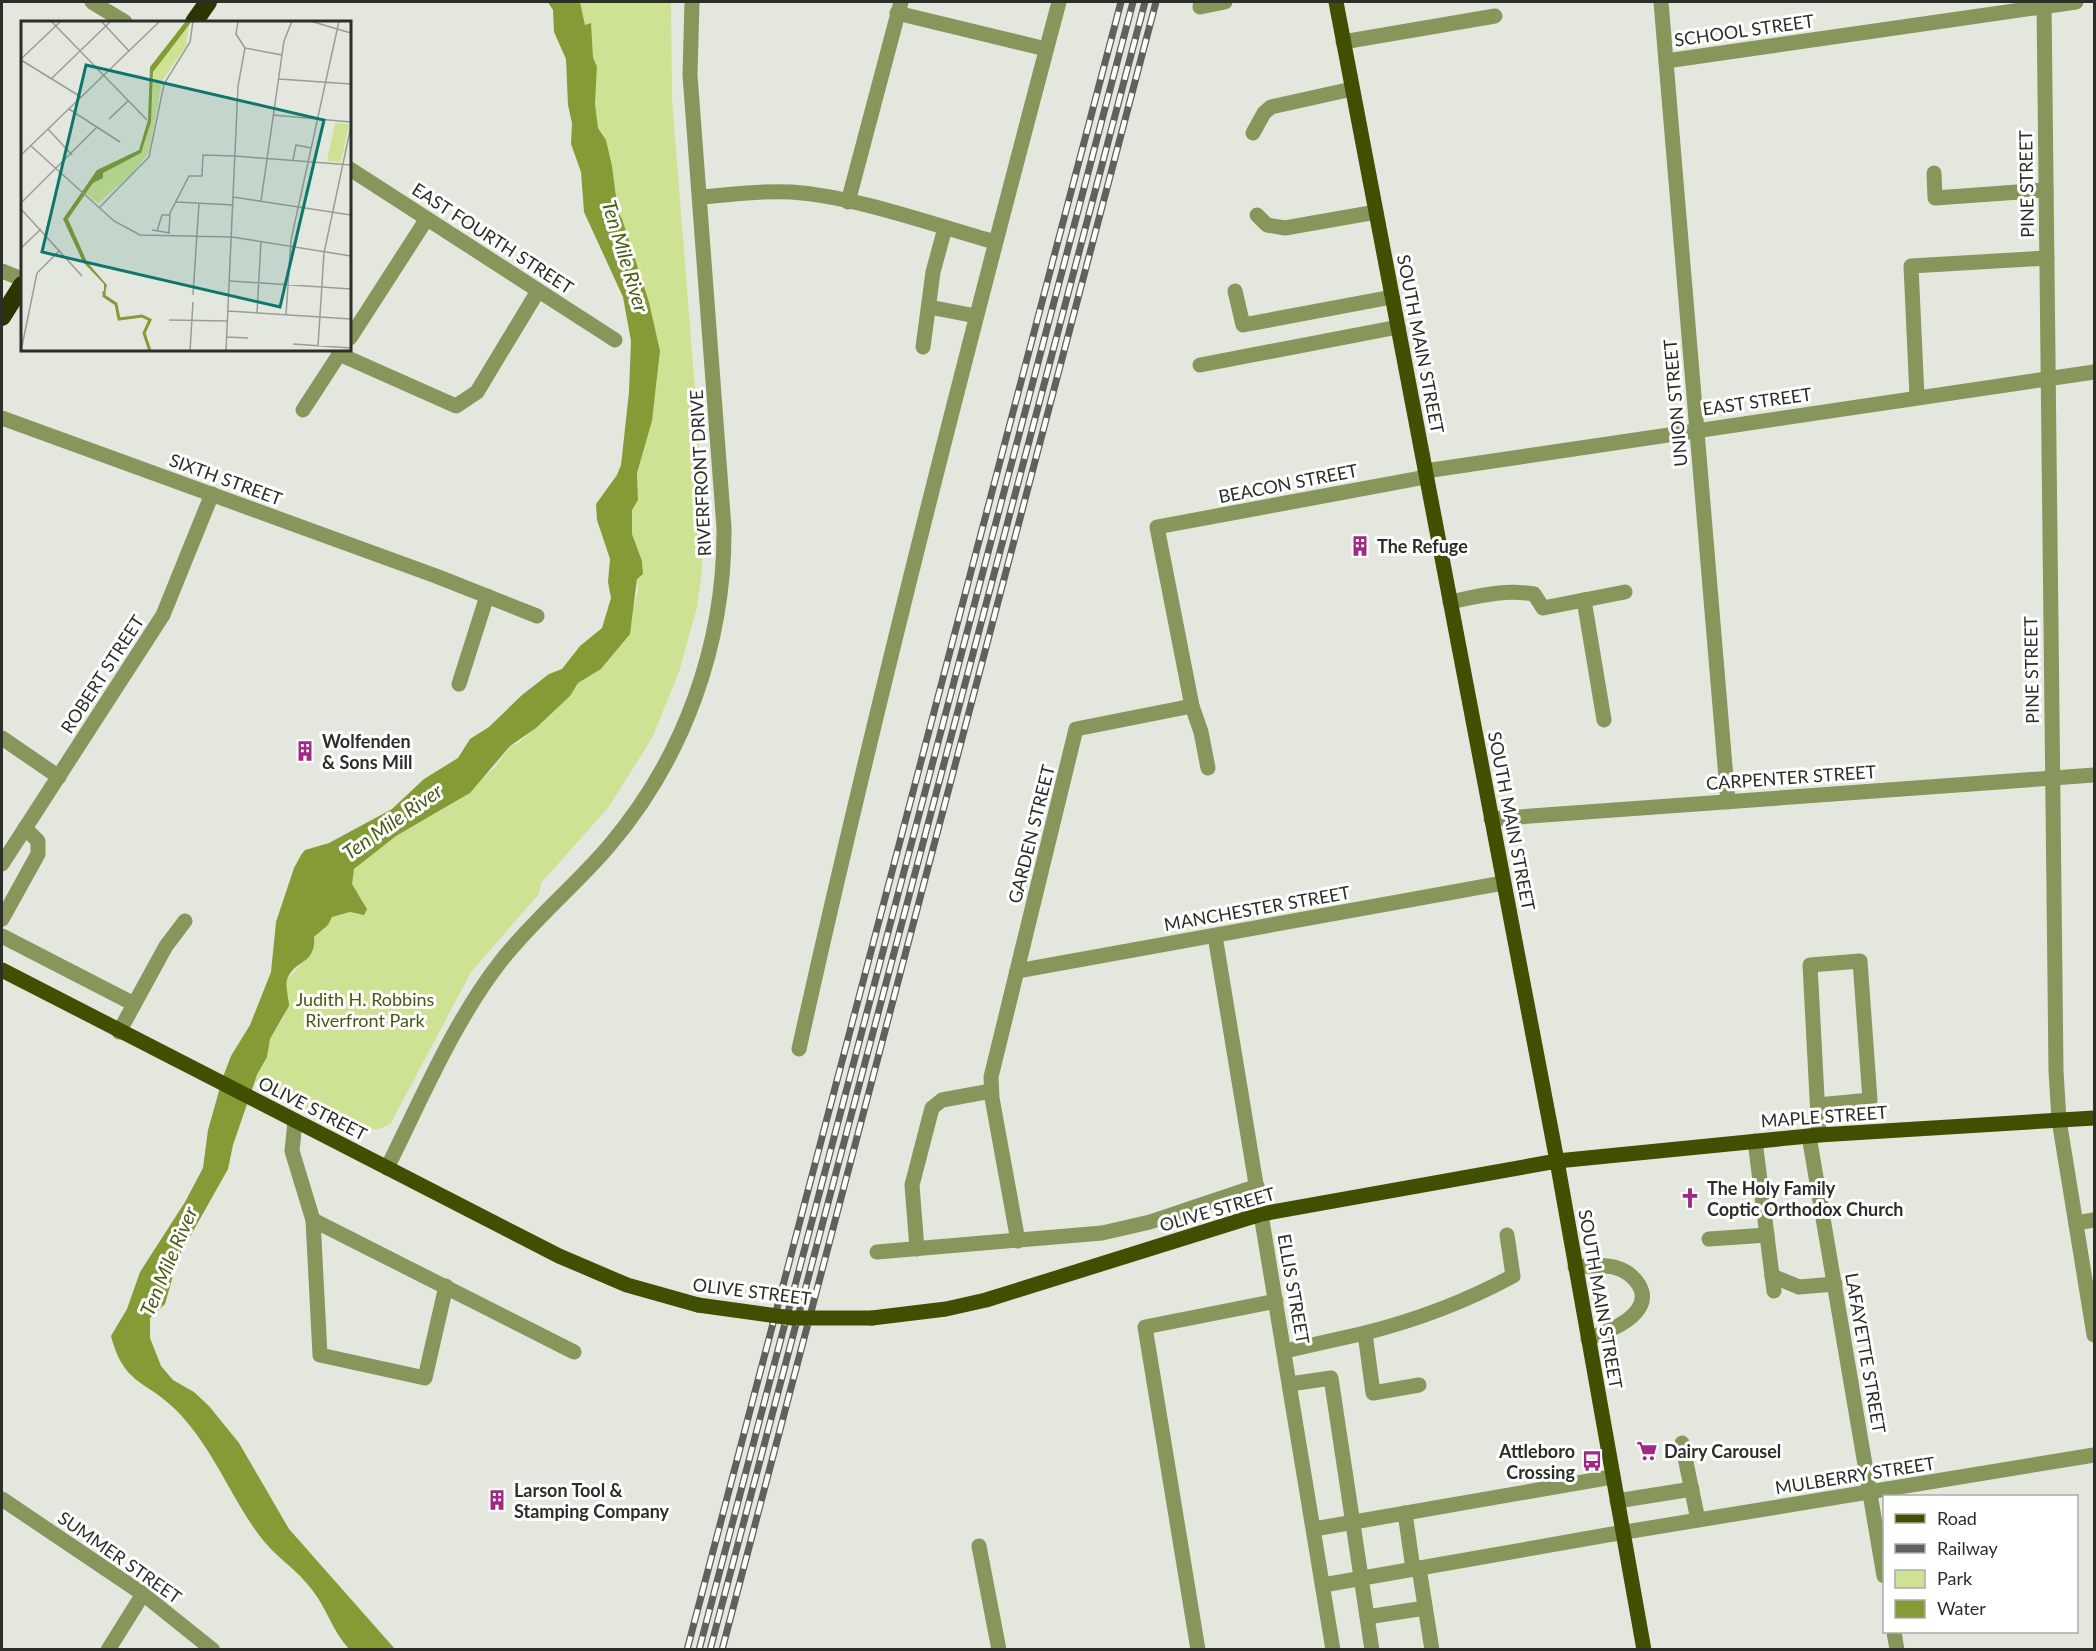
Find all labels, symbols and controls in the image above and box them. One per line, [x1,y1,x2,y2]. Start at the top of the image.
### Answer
street label: SCHOOL STREET [1673,9,1816,51]
inset map [21,21,351,351]
street label: PINE STREET [2014,130,2038,238]
street label: EAST FOURTH STREET [408,178,578,299]
water label: Ten Mile River [598,197,655,316]
street label: SOUTH MAIN STREET [1393,253,1449,436]
street label: UNION STREET [1658,338,1692,468]
street label: EAST STREET [1701,382,1813,420]
street label: RIVERFRONT DRIVE [685,389,715,557]
street label: SIXTH STREET [167,448,286,510]
street label: BEACON STREET [1216,459,1360,507]
building icon: The Refuge [1348,534,1372,558]
place label: The Refuge [1377,535,1468,557]
street label: ROBERT STREET [56,611,149,737]
street label: PINE STREET [2019,616,2043,724]
place label: Wolfenden & Sons Mill [322,730,412,773]
street label: SOUTH MAIN STREET [1484,730,1540,913]
building icon: Wolfenden & Sons Mill [293,739,317,763]
street label: CARPENTER STREET [1705,760,1877,794]
street label: GARDEN STREET [1003,762,1059,906]
water label: Ten Mile River [338,777,447,864]
street label: MANCHESTER STREET [1162,881,1352,935]
park label: Judith H. Robbins Riverfront Park [296,988,435,1031]
street label: OLIVE STREET [255,1071,371,1145]
street label: MAPLE STREET [1760,1101,1889,1131]
place label: The Holy Family Coptic Orthodox Church [1707,1177,1904,1220]
street label: OLIVE STREET [1157,1182,1278,1236]
church icon: The Holy Family Coptic Orthodox Church [1678,1186,1702,1210]
water label: Ten Mile River [134,1202,202,1319]
street label: SOUTH MAIN STREET [1574,1208,1628,1391]
street label: ELLIS STREET [1273,1232,1315,1346]
street label: LAFAYETTE STREET [1841,1271,1891,1435]
street label: OLIVE STREET [692,1273,813,1309]
supermarket icon: Dairy Carousel [1635,1439,1659,1463]
place label: Attleboro Crossing [1498,1440,1575,1483]
place label: Dairy Carousel [1664,1440,1781,1462]
bus stop icon: Attleboro Crossing [1580,1449,1604,1473]
street label: MULBERRY STREET [1774,1451,1937,1498]
place label: Larson Tool & Stamping Company [514,1479,670,1522]
building icon: Larson Tool & Stamping Company [485,1488,509,1512]
legend [1883,1495,2078,1633]
street label: SUMMER STREET [54,1506,186,1608]
text: Road [1937,1507,1977,1529]
text: Railway [1937,1537,1998,1559]
text: Park [1937,1567,1973,1589]
text: Water [1937,1597,1986,1619]

